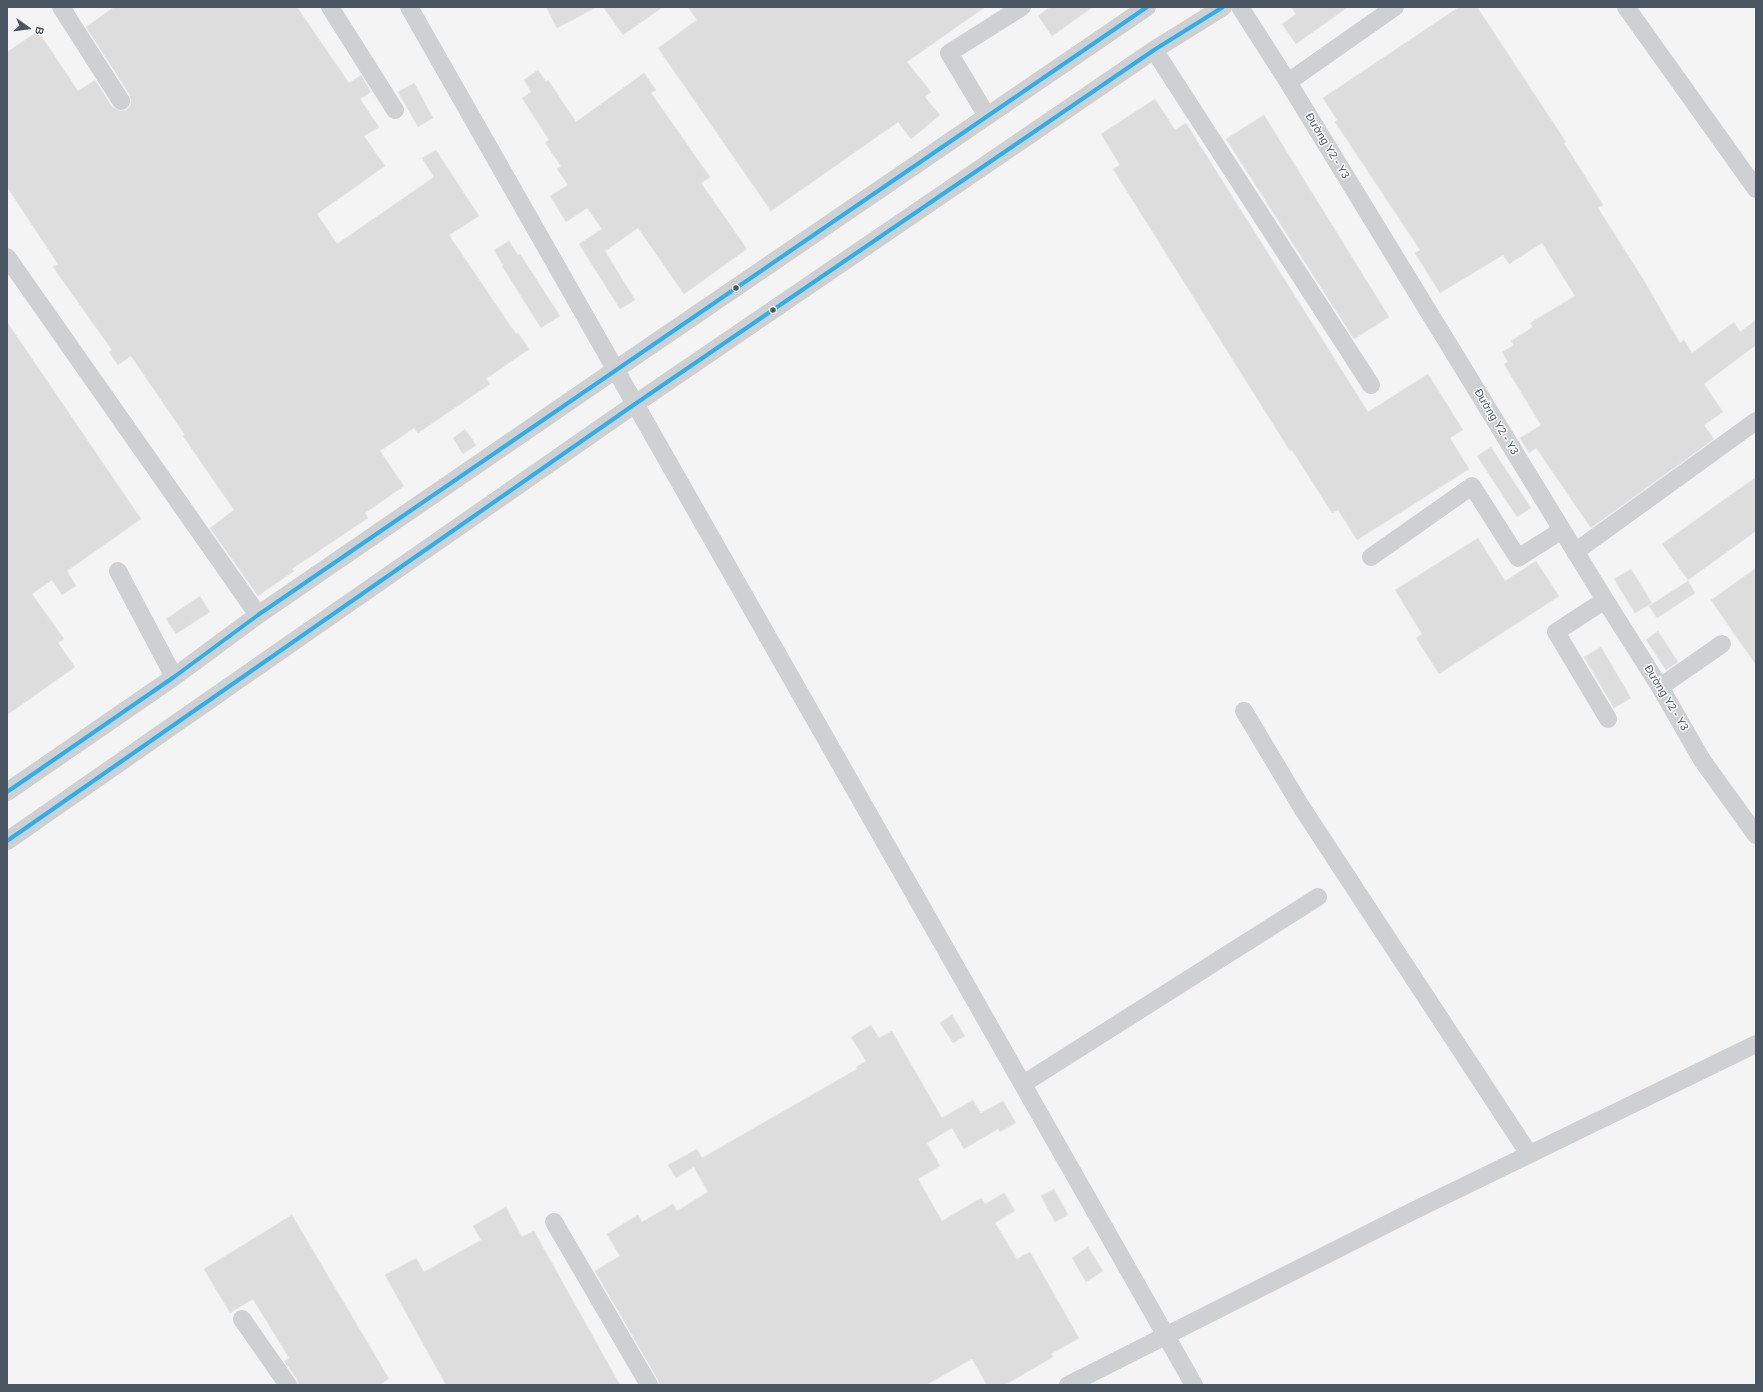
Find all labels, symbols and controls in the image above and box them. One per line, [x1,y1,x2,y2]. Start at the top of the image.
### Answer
north arrow [8,8,48,48]
text: B [33,26,46,36]
street label: Đường Y2 - Y3 [1302,111,1352,181]
unlabelled marker [731,283,741,293]
unlabelled marker [768,305,778,315]
street label: Đường Y2 - Y3 [1471,387,1521,457]
street label: Đường Y2 - Y3 [1641,663,1691,733]

